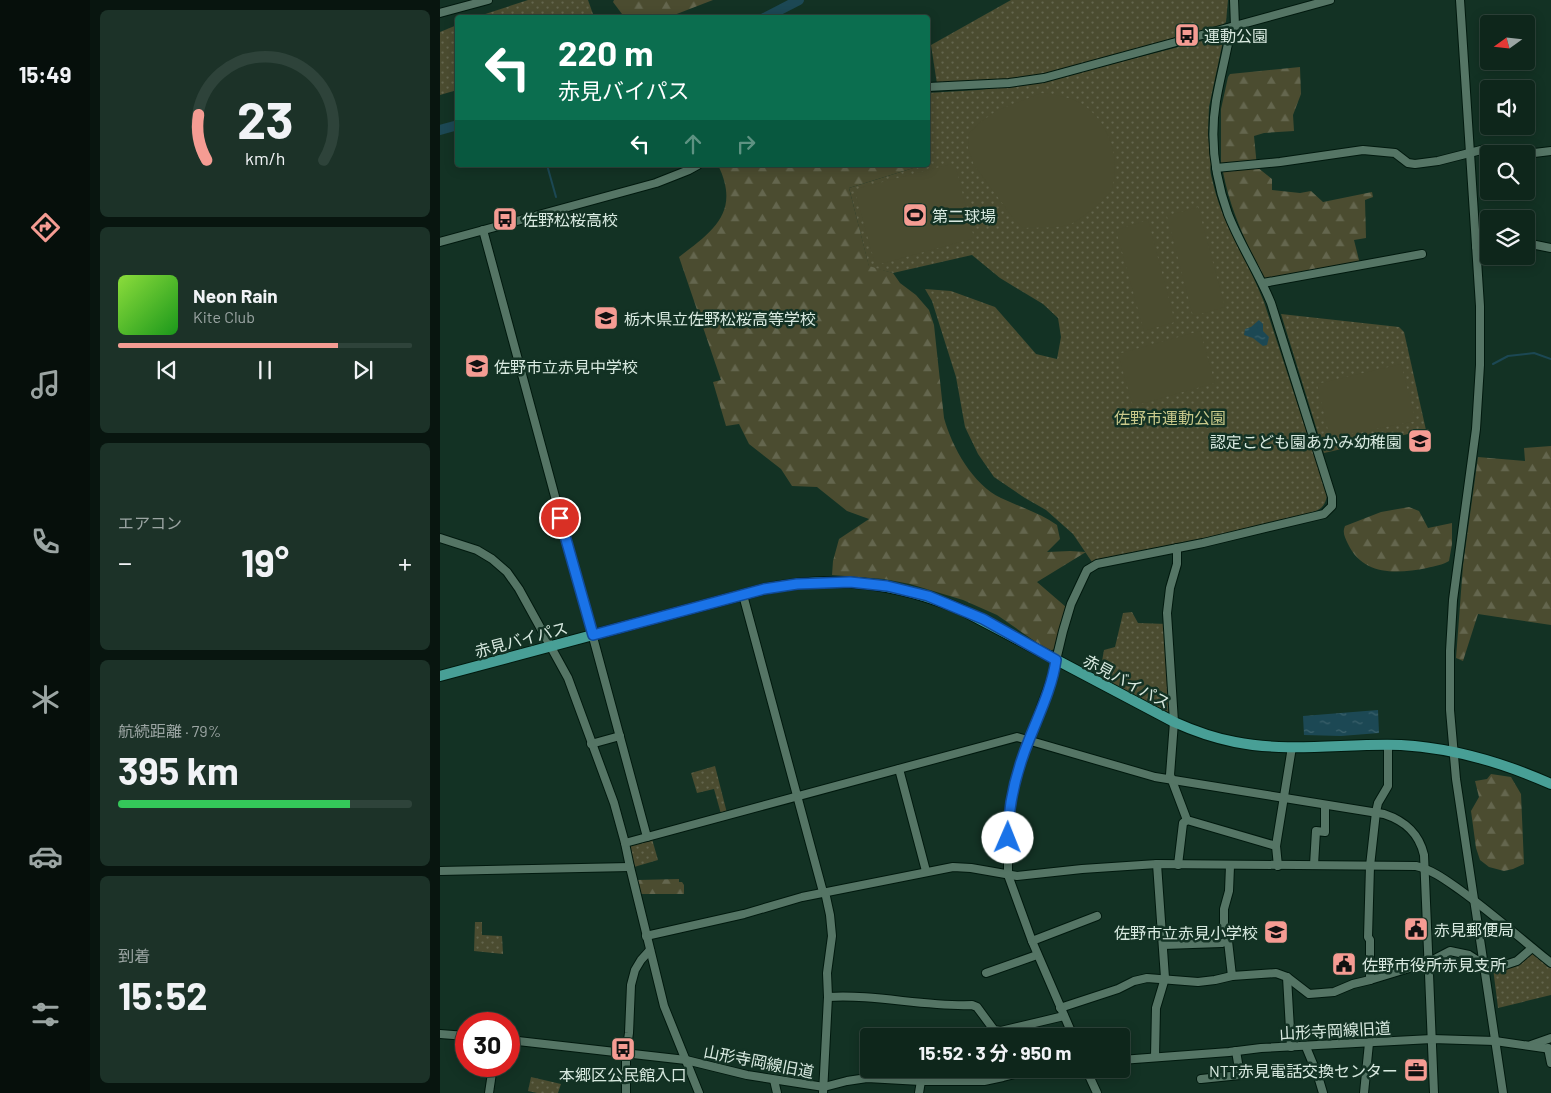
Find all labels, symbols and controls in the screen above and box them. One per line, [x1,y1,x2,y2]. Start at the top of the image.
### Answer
north arrow [1480,15,1535,70]
map controls [1480,15,1535,265]
bus stop icon: 運動公園 [1174,22,1200,48]
place label: 運動公園 [1204,26,1268,45]
text: 220 m [558,31,653,73]
icon: left [475,35,540,100]
text: 15:49 [19,61,71,87]
text: 赤見バイパス [558,77,690,103]
button: sound [1480,80,1535,135]
text: 23 [237,87,293,149]
icon: left [626,130,654,158]
icon: ahead [679,130,707,158]
icon: right [732,130,760,158]
button: search [1480,145,1535,200]
text: km/h [245,147,285,169]
sports icon: 第二球場 [902,202,928,228]
bus stop icon: 佐野松桜高校 [492,206,518,232]
place label: 第二球場 [932,206,996,225]
icon: directions [28,210,63,245]
place label: 佐野松桜高校 [522,210,618,229]
button: layers [1480,210,1535,265]
text: Neon Rain [193,284,278,307]
school or university icon: 栃木県立佐野松桜高等学校 [593,305,619,331]
text: Kite Club [193,307,255,326]
place label: 栃木県立佐野松桜高等学校 [624,309,816,328]
school or university icon: 佐野市立赤見中学校 [464,353,490,379]
icon: previous [153,356,181,384]
icon: pause [251,356,279,384]
icon: next [349,356,377,384]
place label: 佐野市立赤見中学校 [494,357,638,376]
icon: music [28,367,63,402]
park label: 佐野市運動公園 [1114,408,1226,427]
school or university icon: 認定こども園あかみ幼稚園 [1407,428,1433,454]
place label: 認定こども園あかみ幼稚園 [1210,432,1402,451]
pin [539,497,581,539]
icon: arrive [546,504,574,532]
text: エアコン [118,513,182,532]
icon: phone [28,524,63,559]
text: 19° [241,539,289,585]
text: − [118,545,132,579]
text: + [398,545,412,579]
street label: 赤見バイパス [472,617,570,661]
street label: 赤見バイパス [1080,650,1174,712]
icon: climate [28,682,63,717]
text: 航続距離 · 79% [118,721,221,740]
text: 395 km [118,747,239,793]
position arrow [981,811,1033,863]
icon: car [28,839,63,874]
public building icon: 赤見郵便局 [1403,916,1429,942]
school or university icon: 佐野市立赤見小学校 [1263,919,1289,945]
place label: 赤見郵便局 [1434,920,1514,939]
place label: 佐野市立赤見小学校 [1114,923,1258,942]
text: 到着 [118,946,150,965]
public building icon: 佐野市役所赤見支所 [1331,951,1357,977]
place label: 佐野市役所赤見支所 [1362,955,1506,974]
text: 15:52 [118,972,208,1018]
icon: filters [28,997,63,1032]
speed limit sign: 30 [455,1012,520,1077]
street label: 山形寺岡線旧道 [1279,1018,1391,1042]
bus stop icon: 本郷区公民館入口 [610,1036,636,1062]
street label: 山形寺岡線旧道 [702,1041,816,1081]
text: 15:52 · 3 分 · 950 m [919,1041,1071,1064]
office icon: NTT赤見電話交換センター [1403,1057,1429,1083]
place label: NTT赤見電話交換センター [1209,1061,1398,1080]
place label: 本郷区公民館入口 [559,1065,687,1084]

